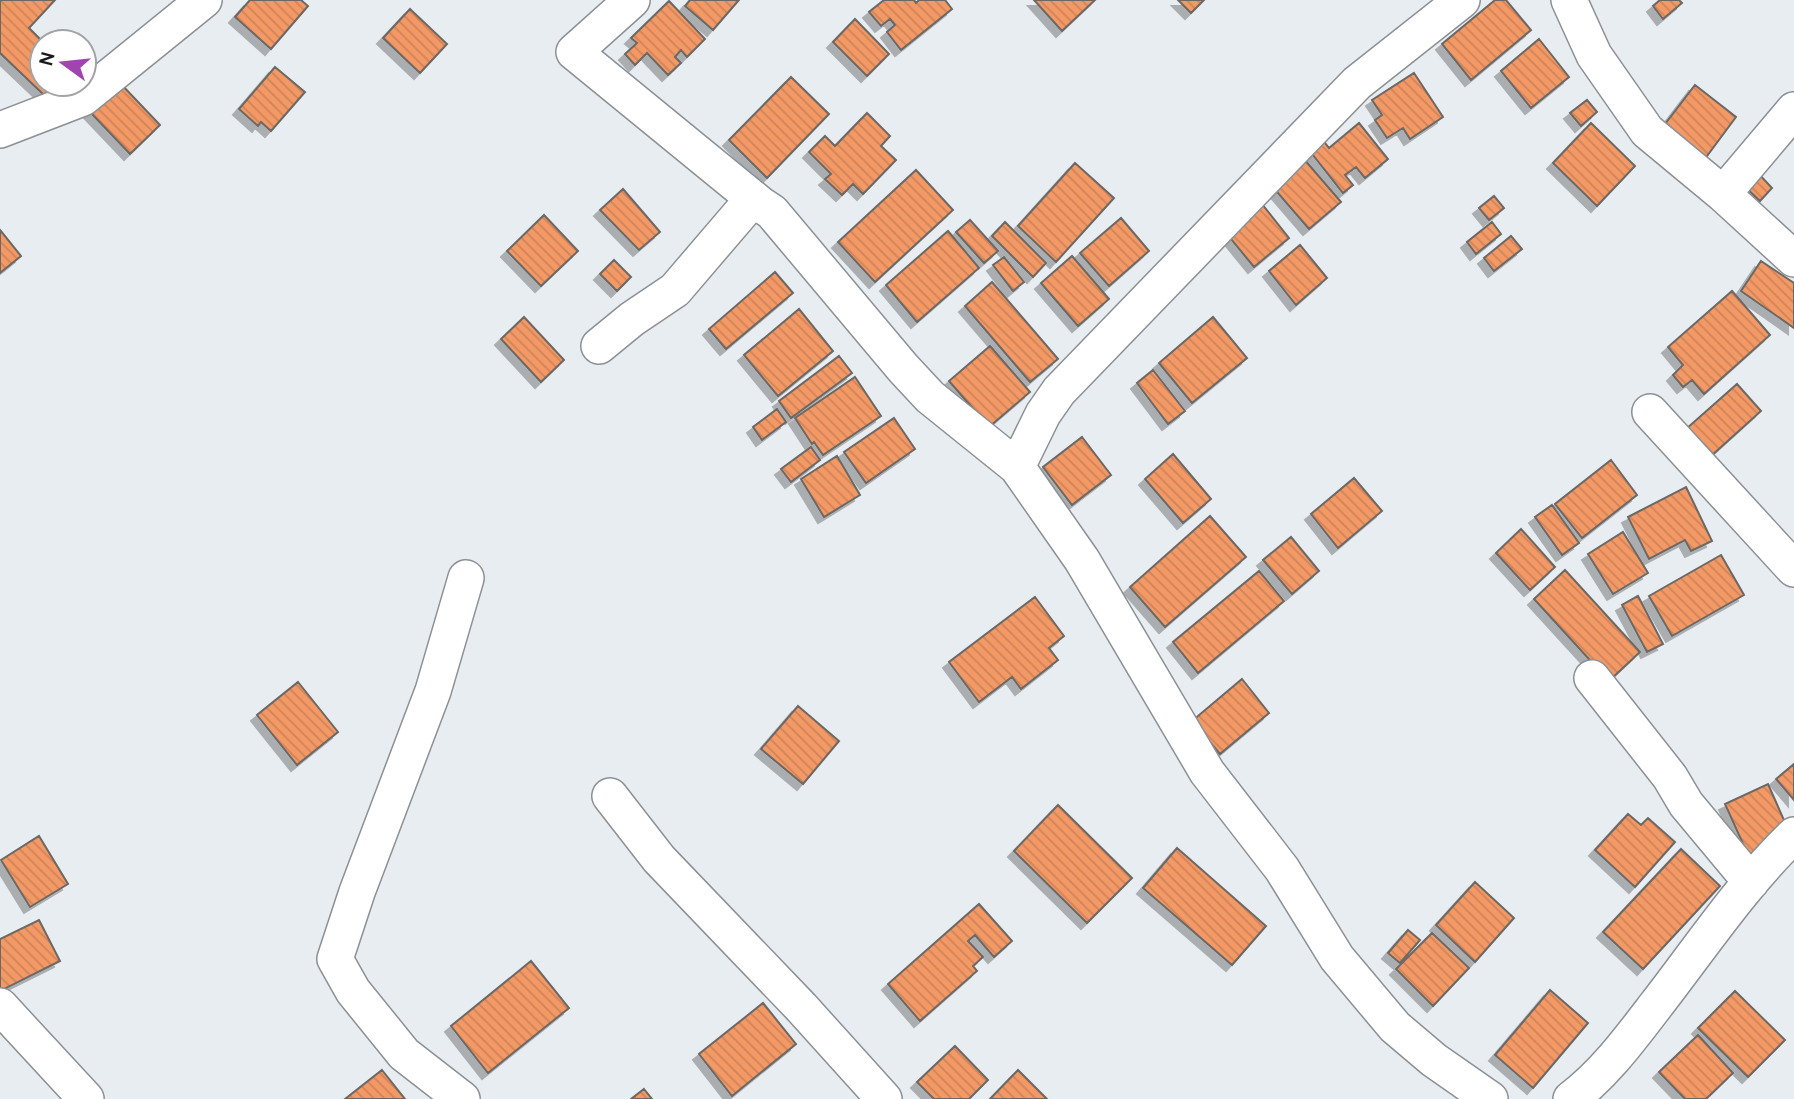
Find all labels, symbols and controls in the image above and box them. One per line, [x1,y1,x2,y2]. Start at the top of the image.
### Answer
north arrow [28,28,98,98]
text: N [34,49,60,68]

